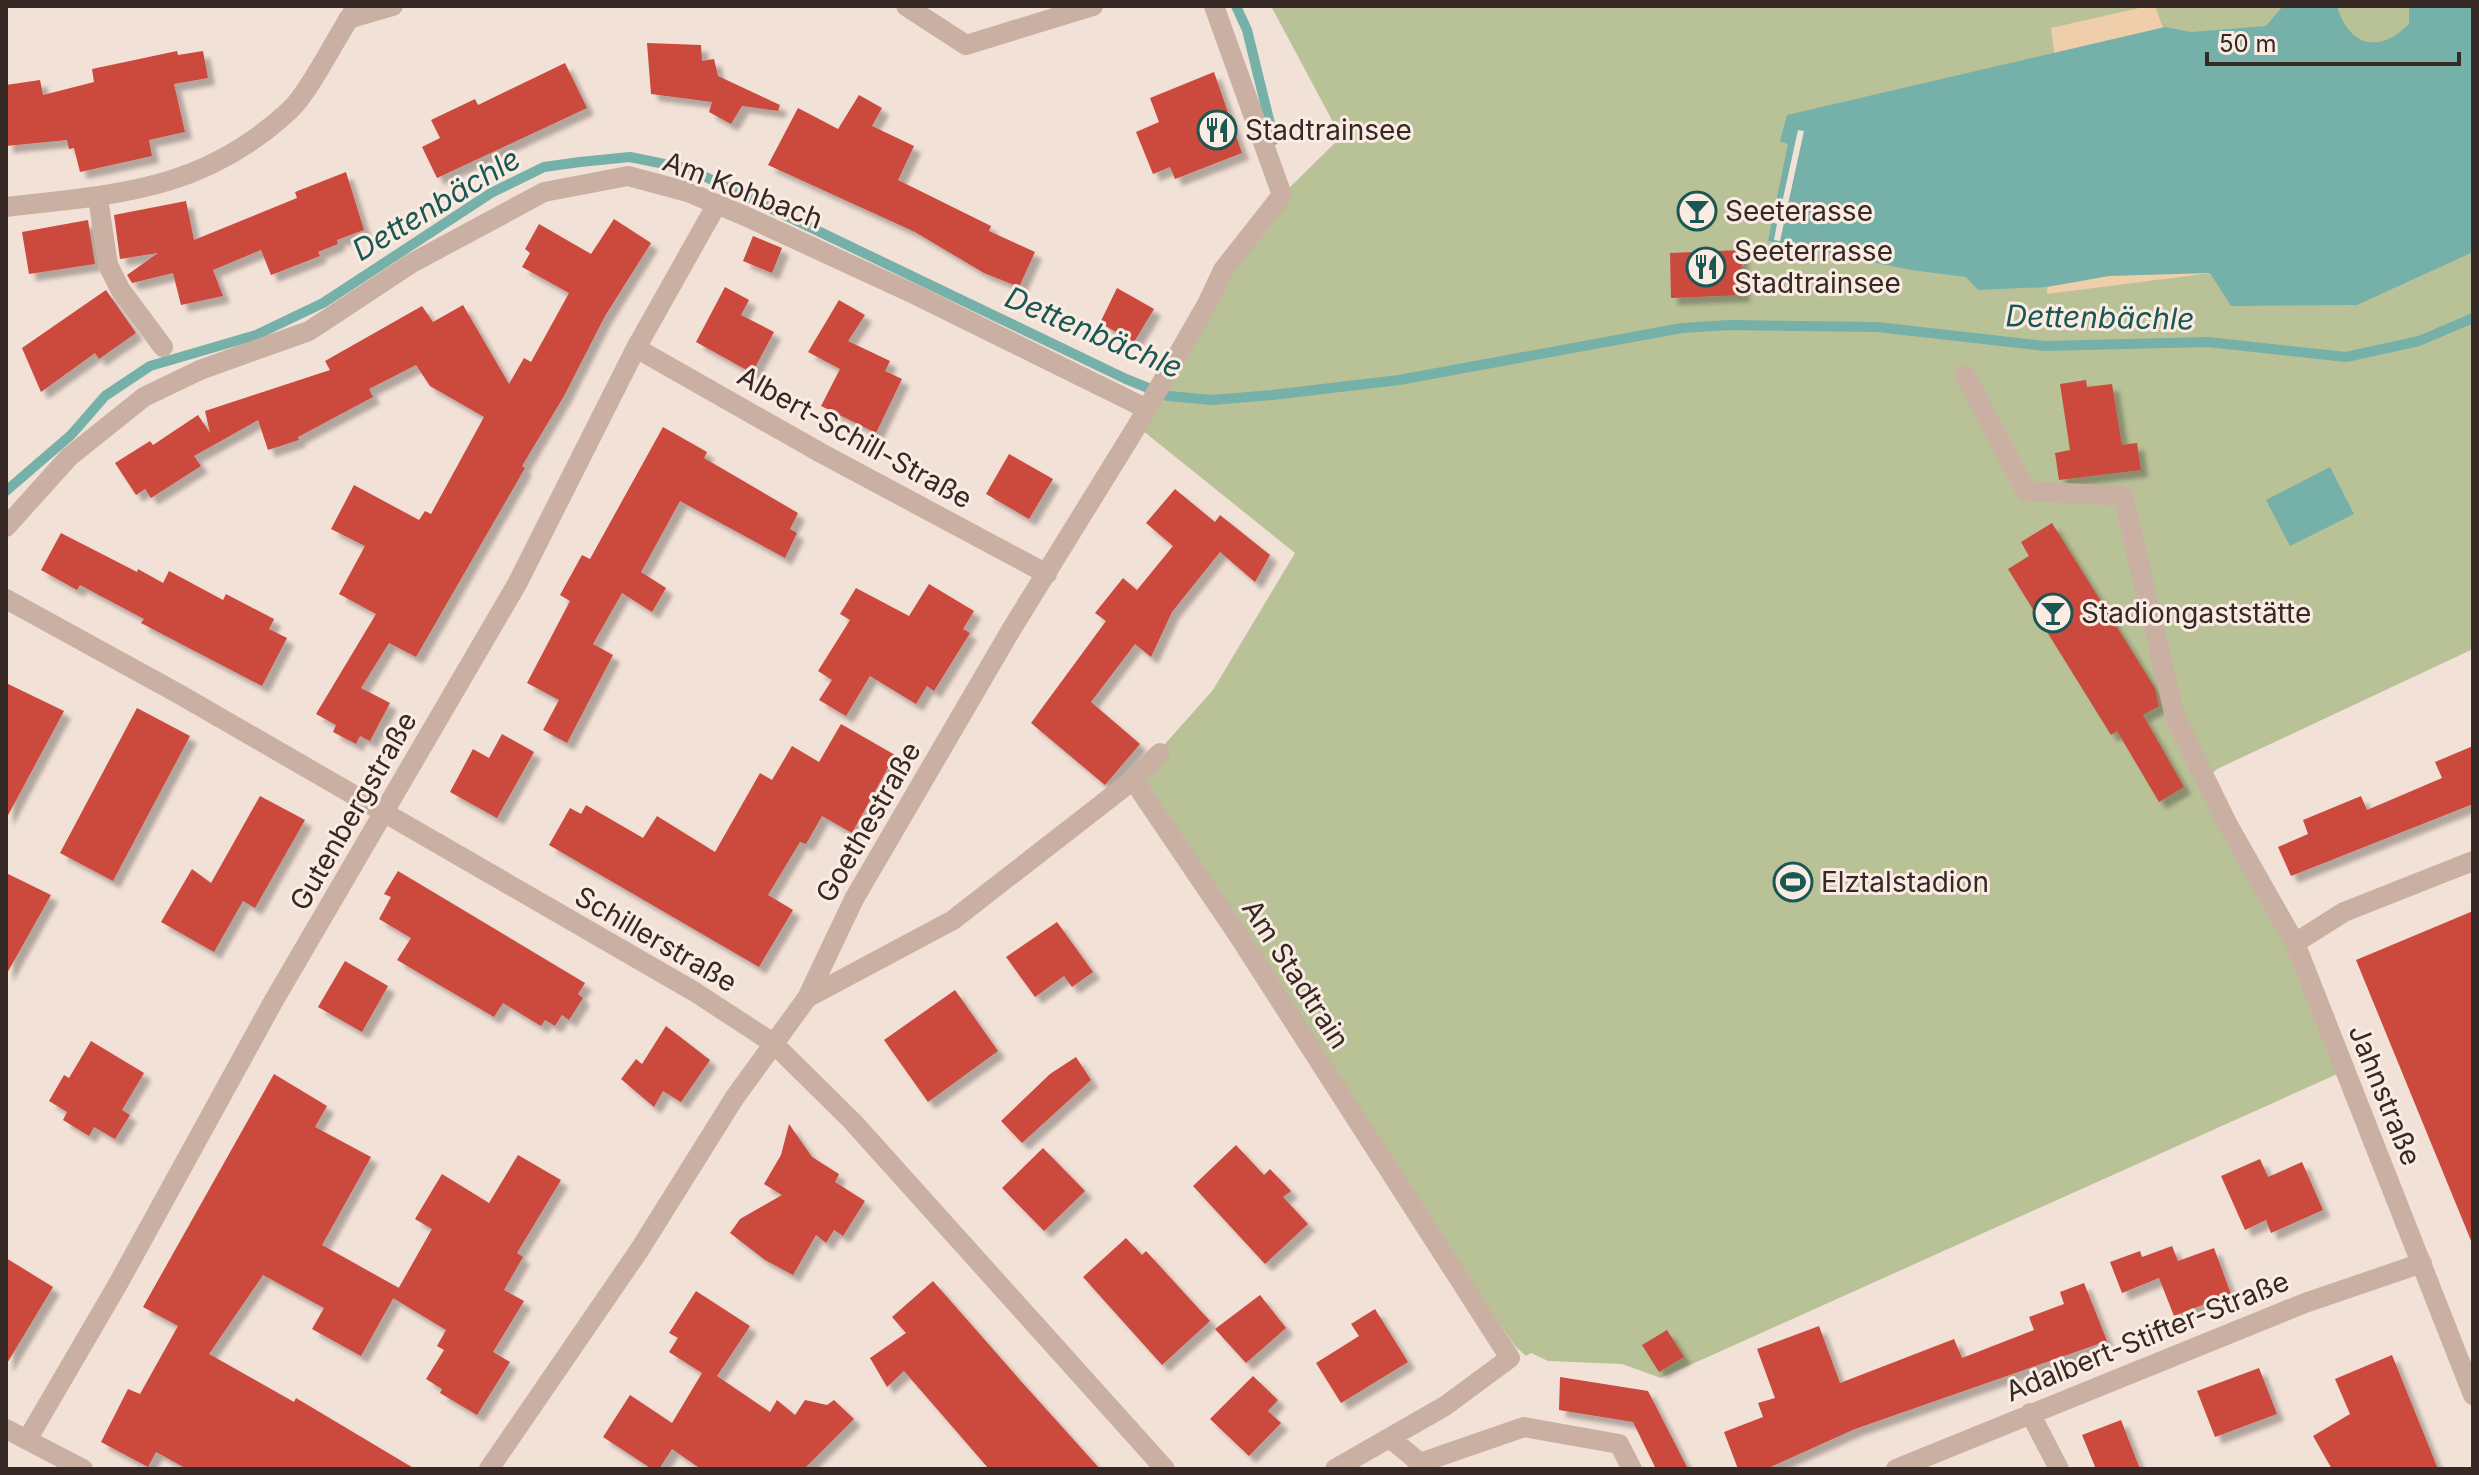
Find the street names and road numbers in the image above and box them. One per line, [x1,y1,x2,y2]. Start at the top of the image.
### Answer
street label: Am Kohbach [658,144,828,236]
street label: Albert-Schill-Straße [732,358,978,516]
street label: Gutenbergstraße [282,706,424,916]
street label: Goethestraße [808,736,928,908]
street label: Schillerstraße [569,879,743,999]
street label: Am Stadtrain [1235,893,1357,1055]
street label: Jahnstraße [2341,1020,2429,1170]
street label: Adalbert-Stifter-Straße [2000,1264,2294,1408]

